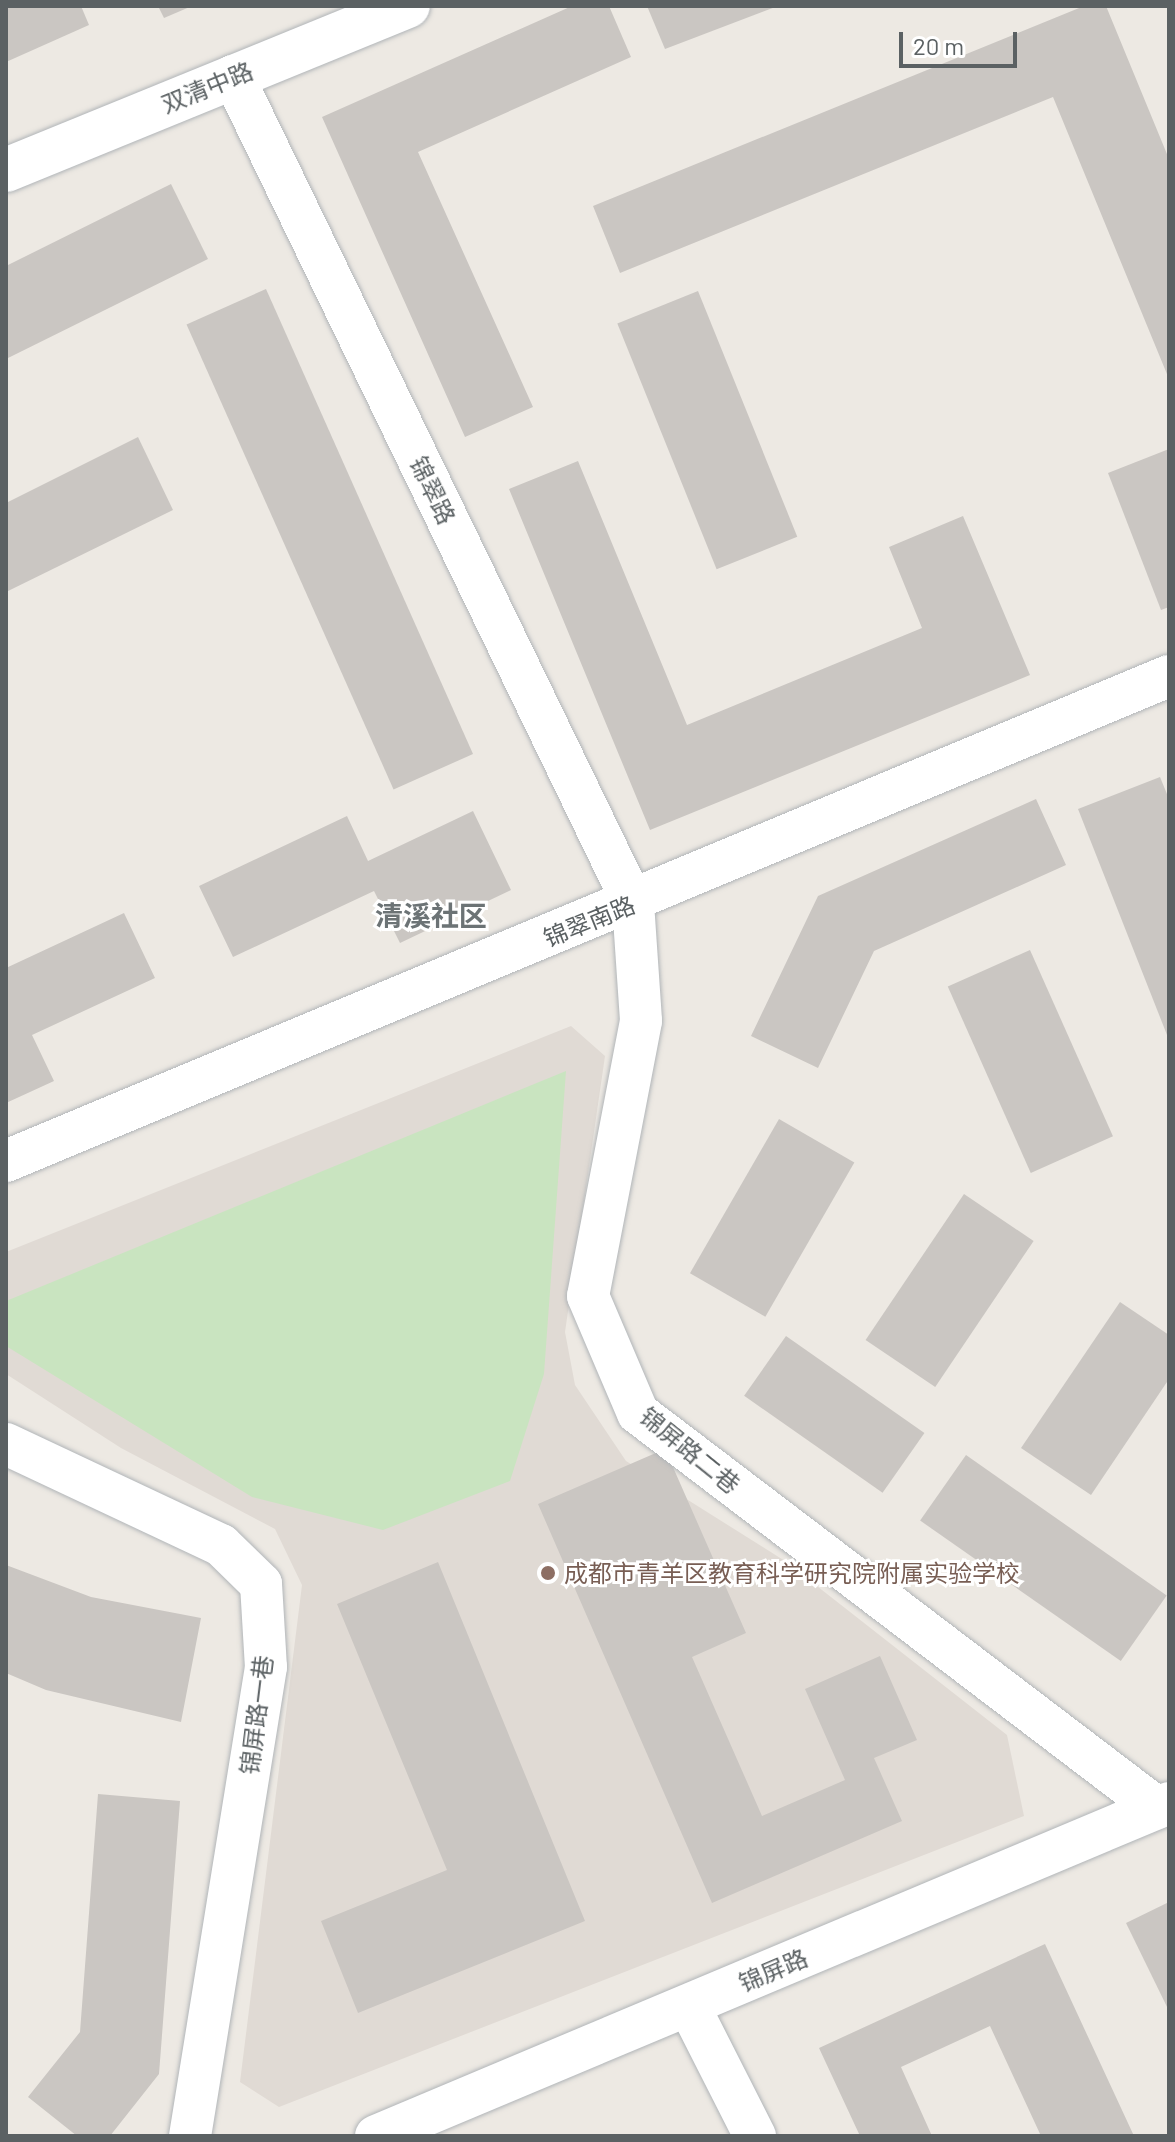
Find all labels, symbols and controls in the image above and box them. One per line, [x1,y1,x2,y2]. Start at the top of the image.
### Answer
scale bar [903,16,1021,66]
text: 20 m [913,31,964,60]
street label: 双清中路 [157,56,257,118]
street label: 锦翠路 [404,451,462,529]
street label: 锦翠南路 [539,890,639,952]
district label: 清溪社区 [375,898,487,932]
street label: 锦屏路二巷 [634,1401,746,1499]
place label: 成都市青羊区教育科学研究院附属实验学校 [564,1559,1020,1587]
marker: 成都市青羊区教育科学研究院附属实验学校 [539,1564,557,1582]
street label: 锦屏路一巷 [234,1654,278,1776]
street label: 锦屏路 [734,1943,812,1997]

